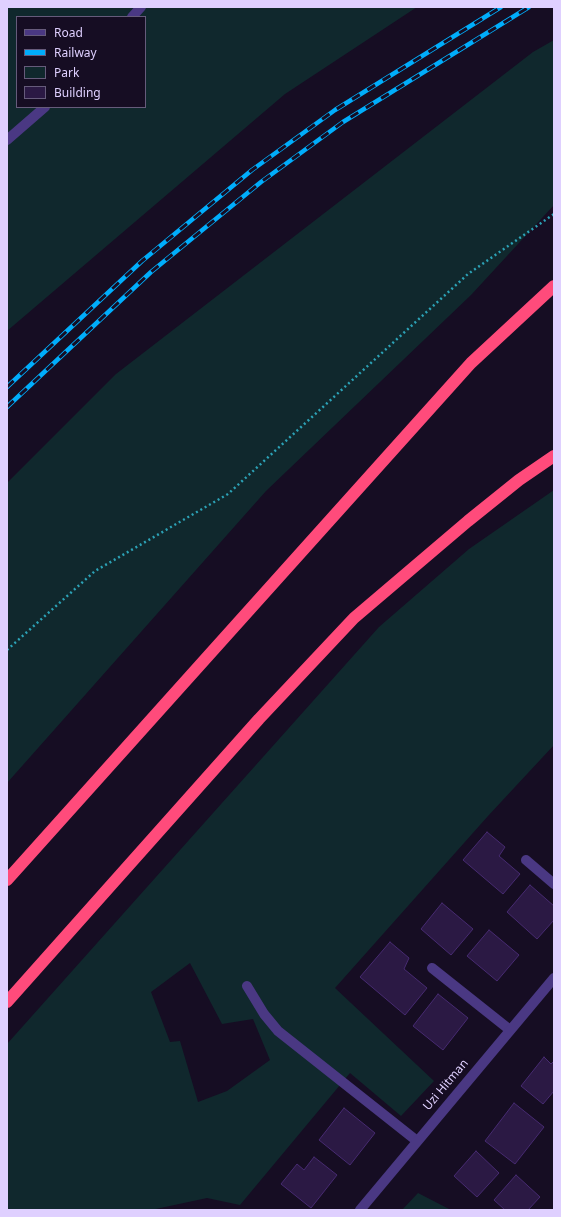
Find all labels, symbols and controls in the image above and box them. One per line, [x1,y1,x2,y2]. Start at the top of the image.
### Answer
legend [16,16,146,108]
text: Road [54,24,83,41]
text: Railway [54,44,97,61]
text: Park [54,64,79,81]
text: Building [54,84,101,101]
street label: Uzi Hitman [420,1057,472,1113]

